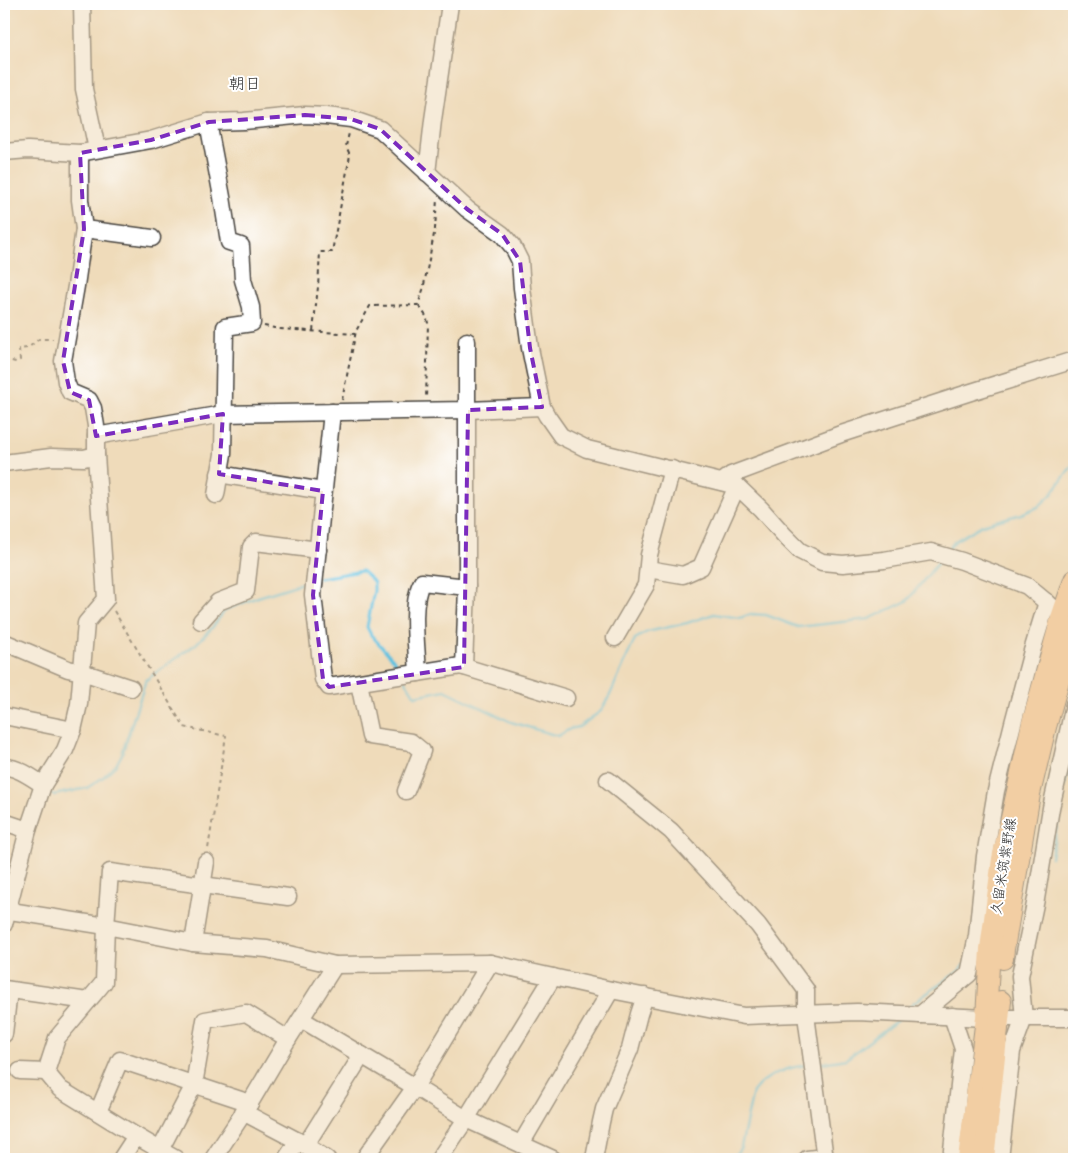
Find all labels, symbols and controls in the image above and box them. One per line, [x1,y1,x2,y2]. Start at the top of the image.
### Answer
district label: 朝日 [229,73,261,94]
street label: 久留米筑紫野線 [986,816,1020,916]

